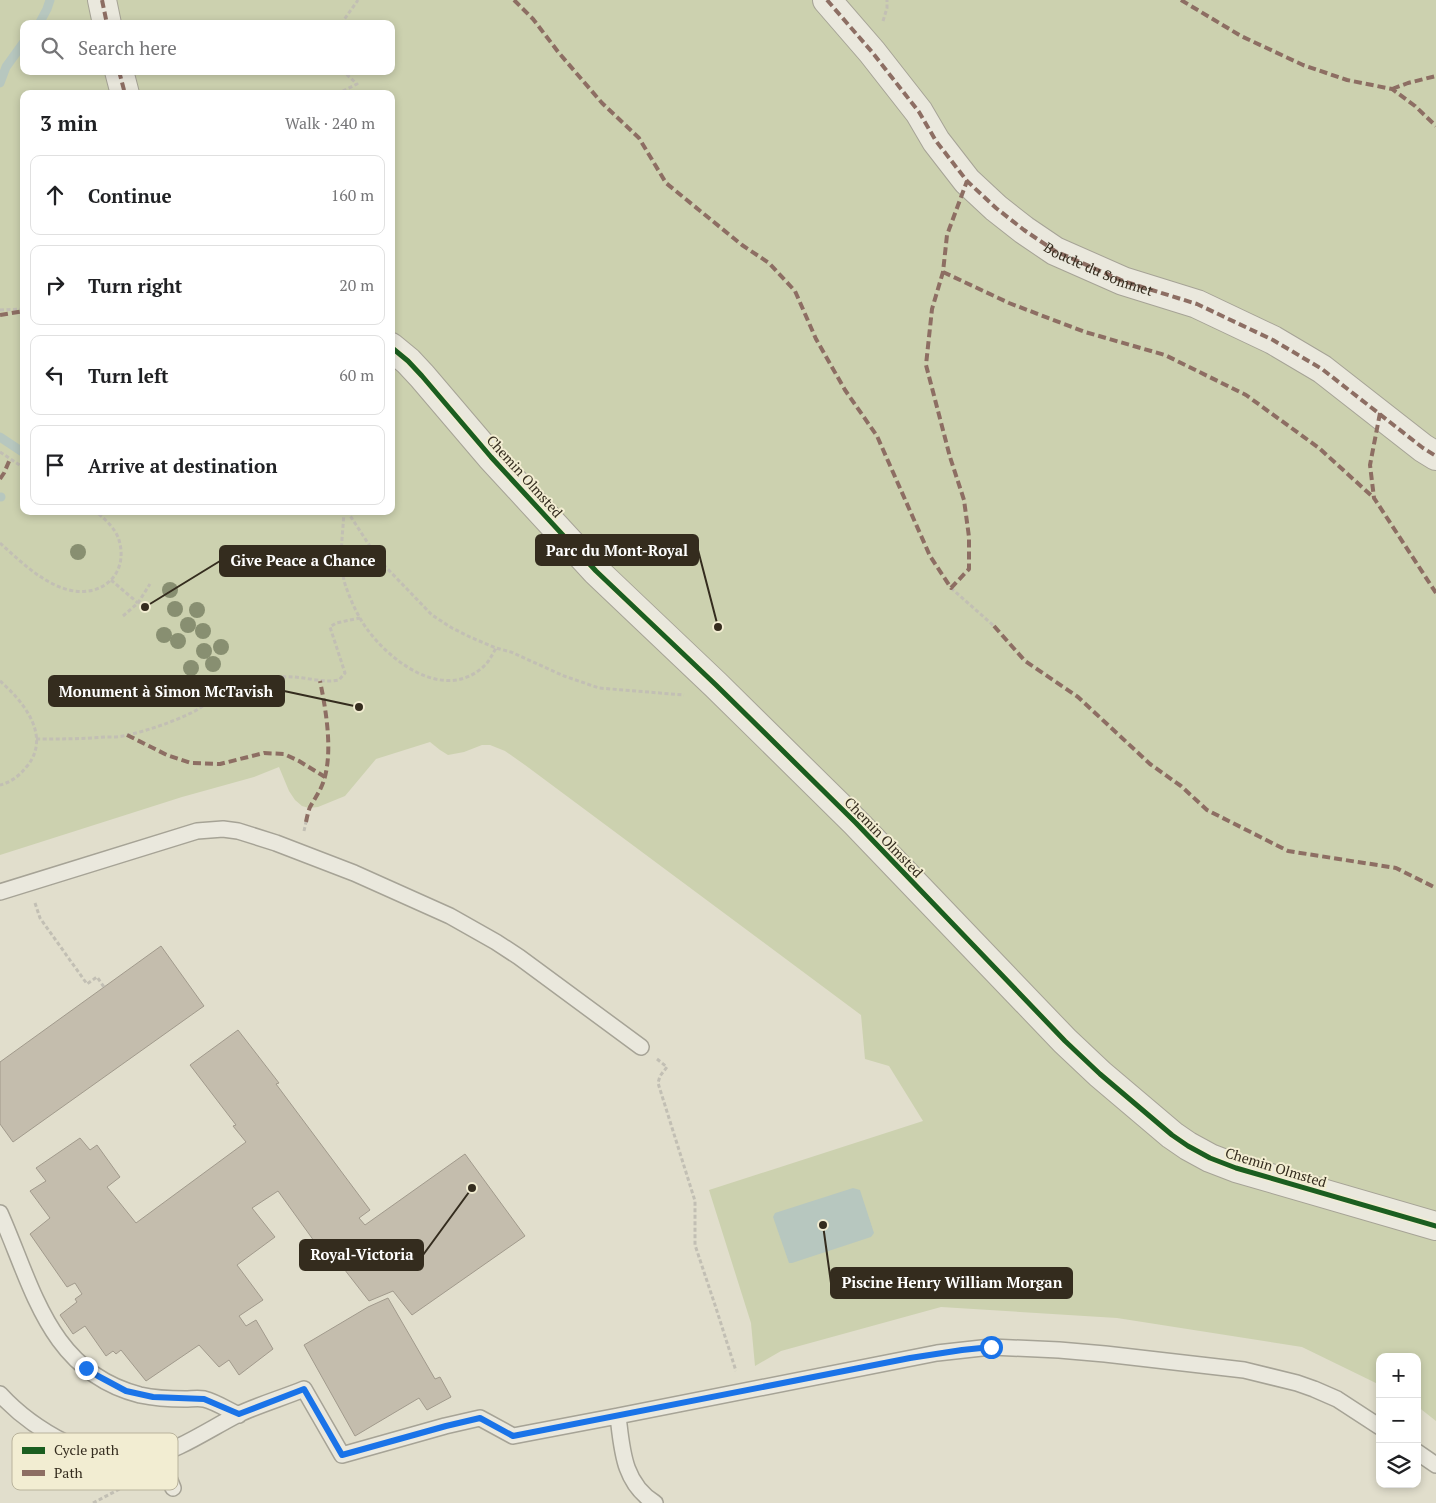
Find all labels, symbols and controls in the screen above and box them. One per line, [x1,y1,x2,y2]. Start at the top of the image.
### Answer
search box [20,20,395,75]
icon: search [38,34,66,62]
text: Search here [78,35,177,60]
text: 3 min [40,109,97,137]
text: Walk · 240 m [285,112,375,134]
icon: ahead [41,181,69,209]
text: Continue [88,183,172,208]
text: 160 m [331,184,374,206]
street label: Boucle du Sommet [1040,237,1156,300]
icon: right [41,271,69,299]
text: Turn right [88,273,182,298]
text: 20 m [339,274,374,296]
icon: left [41,361,69,389]
text: Turn left [88,363,169,388]
text: 60 m [339,364,374,386]
street label: Chemin Olmsted [483,431,567,522]
icon: arrive [41,451,69,479]
text: Arrive at destination [88,453,277,478]
callout: Parc du Mont-Royal [536,535,698,565]
text: Parc du Mont-Royal [546,540,688,560]
callout: Give Peace a Chance [220,546,385,576]
text: Give Peace a Chance [230,550,376,570]
callout: Monument à Simon McTavish [49,676,284,706]
text: Monument à Simon McTavish [59,681,274,701]
street label: Chemin Olmsted [841,793,927,882]
street label: Chemin Olmsted [1223,1143,1329,1192]
callout: Royal-Victoria [300,1240,423,1270]
text: Royal-Victoria [310,1244,414,1264]
callout: Piscine Henry William Morgan [831,1268,1072,1298]
text: Piscine Henry William Morgan [842,1272,1063,1292]
route start [980,1336,1003,1359]
map controls [1376,1353,1421,1488]
button: + [1376,1353,1421,1398]
route end [75,1357,98,1380]
button: − [1376,1398,1421,1443]
legend [12,1433,178,1490]
text: Cycle path [54,1440,119,1459]
button: layers [1376,1443,1421,1488]
text: Path [54,1463,83,1482]

